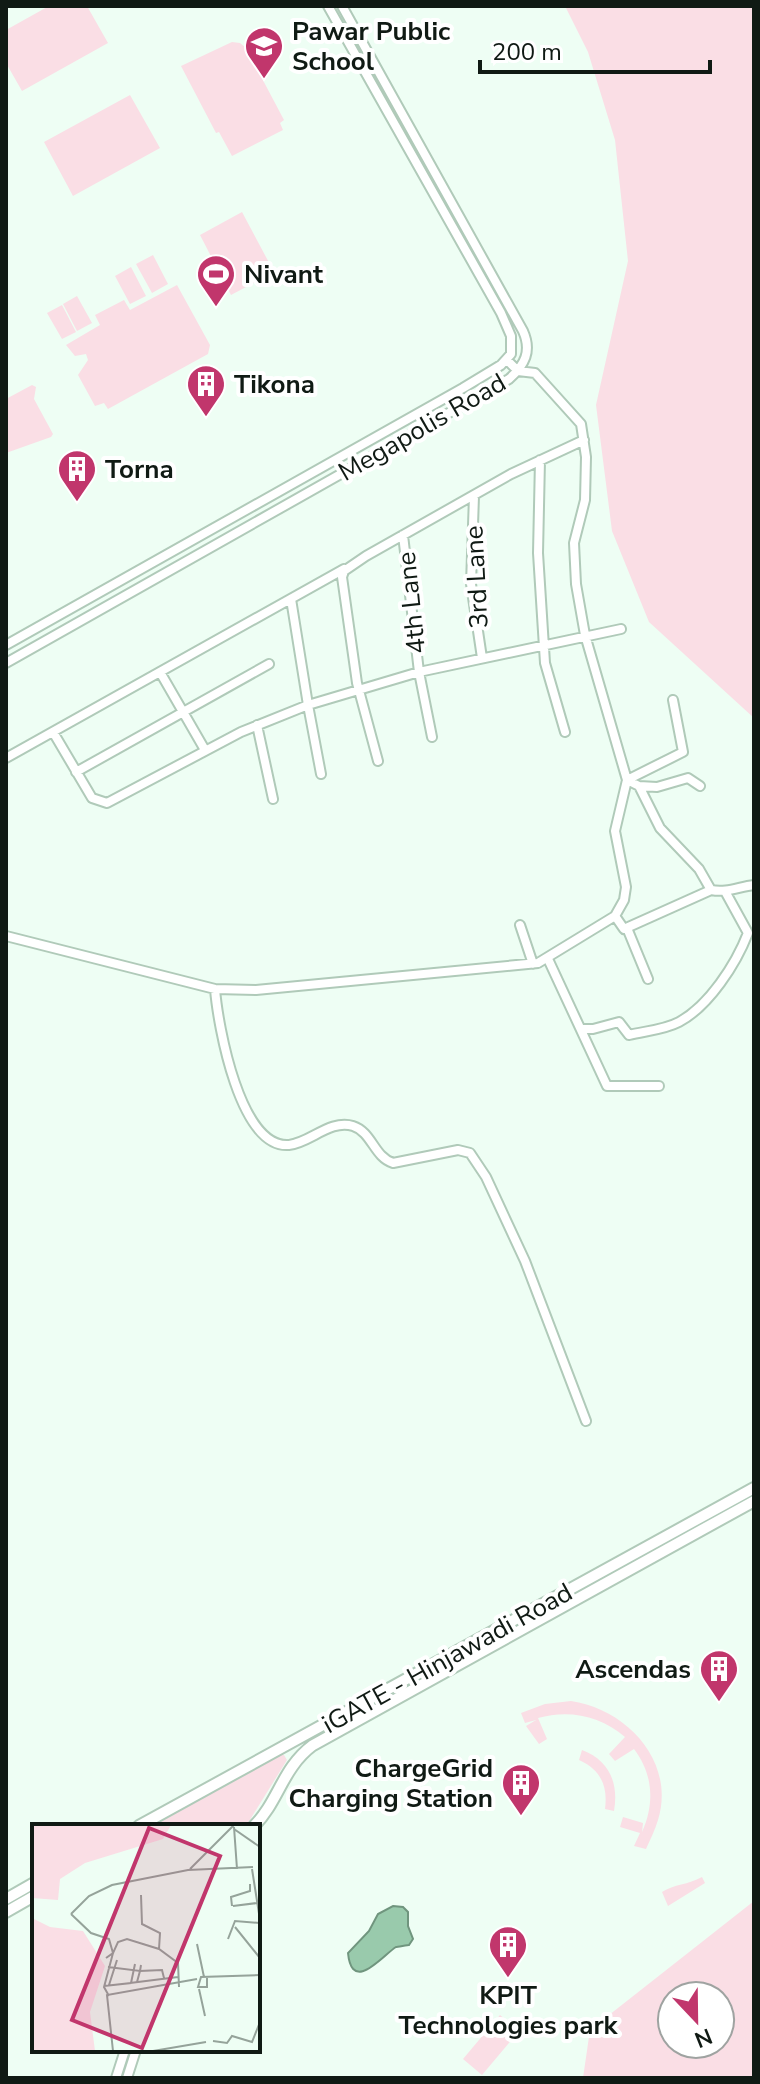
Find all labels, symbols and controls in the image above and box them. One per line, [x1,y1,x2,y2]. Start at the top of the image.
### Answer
place label: Pawar Public School [292,14,450,79]
scale bar [480,24,710,74]
school or university icon: Pawar Public School [243,25,285,80]
text: 200 m [492,36,562,68]
sports icon: Nivant [195,253,237,308]
place label: Nivant [244,257,324,292]
building icon: Tikona [185,363,227,418]
street label: Megapolis Road [332,365,512,490]
place label: Tikona [234,367,315,402]
building icon: Torna [56,448,98,503]
place label: Torna [105,452,174,487]
street label: 3rd Lane [456,525,497,629]
street label: 4th Lane [389,550,434,656]
street label: iGATE - Hinjawadi Road [316,1575,579,1742]
building icon: Ascendas [698,1648,740,1703]
place label: Ascendas [575,1652,691,1687]
place label: ChargeGrid Charging Station [288,1751,493,1816]
building icon: ChargeGrid Charging Station [500,1762,542,1817]
inset map [32,1824,260,2052]
building icon: KPIT Technologies park [487,1924,529,1979]
place label: KPIT Technologies park [398,1978,619,2043]
north arrow [656,1980,736,2060]
text: N [690,2021,716,2055]

